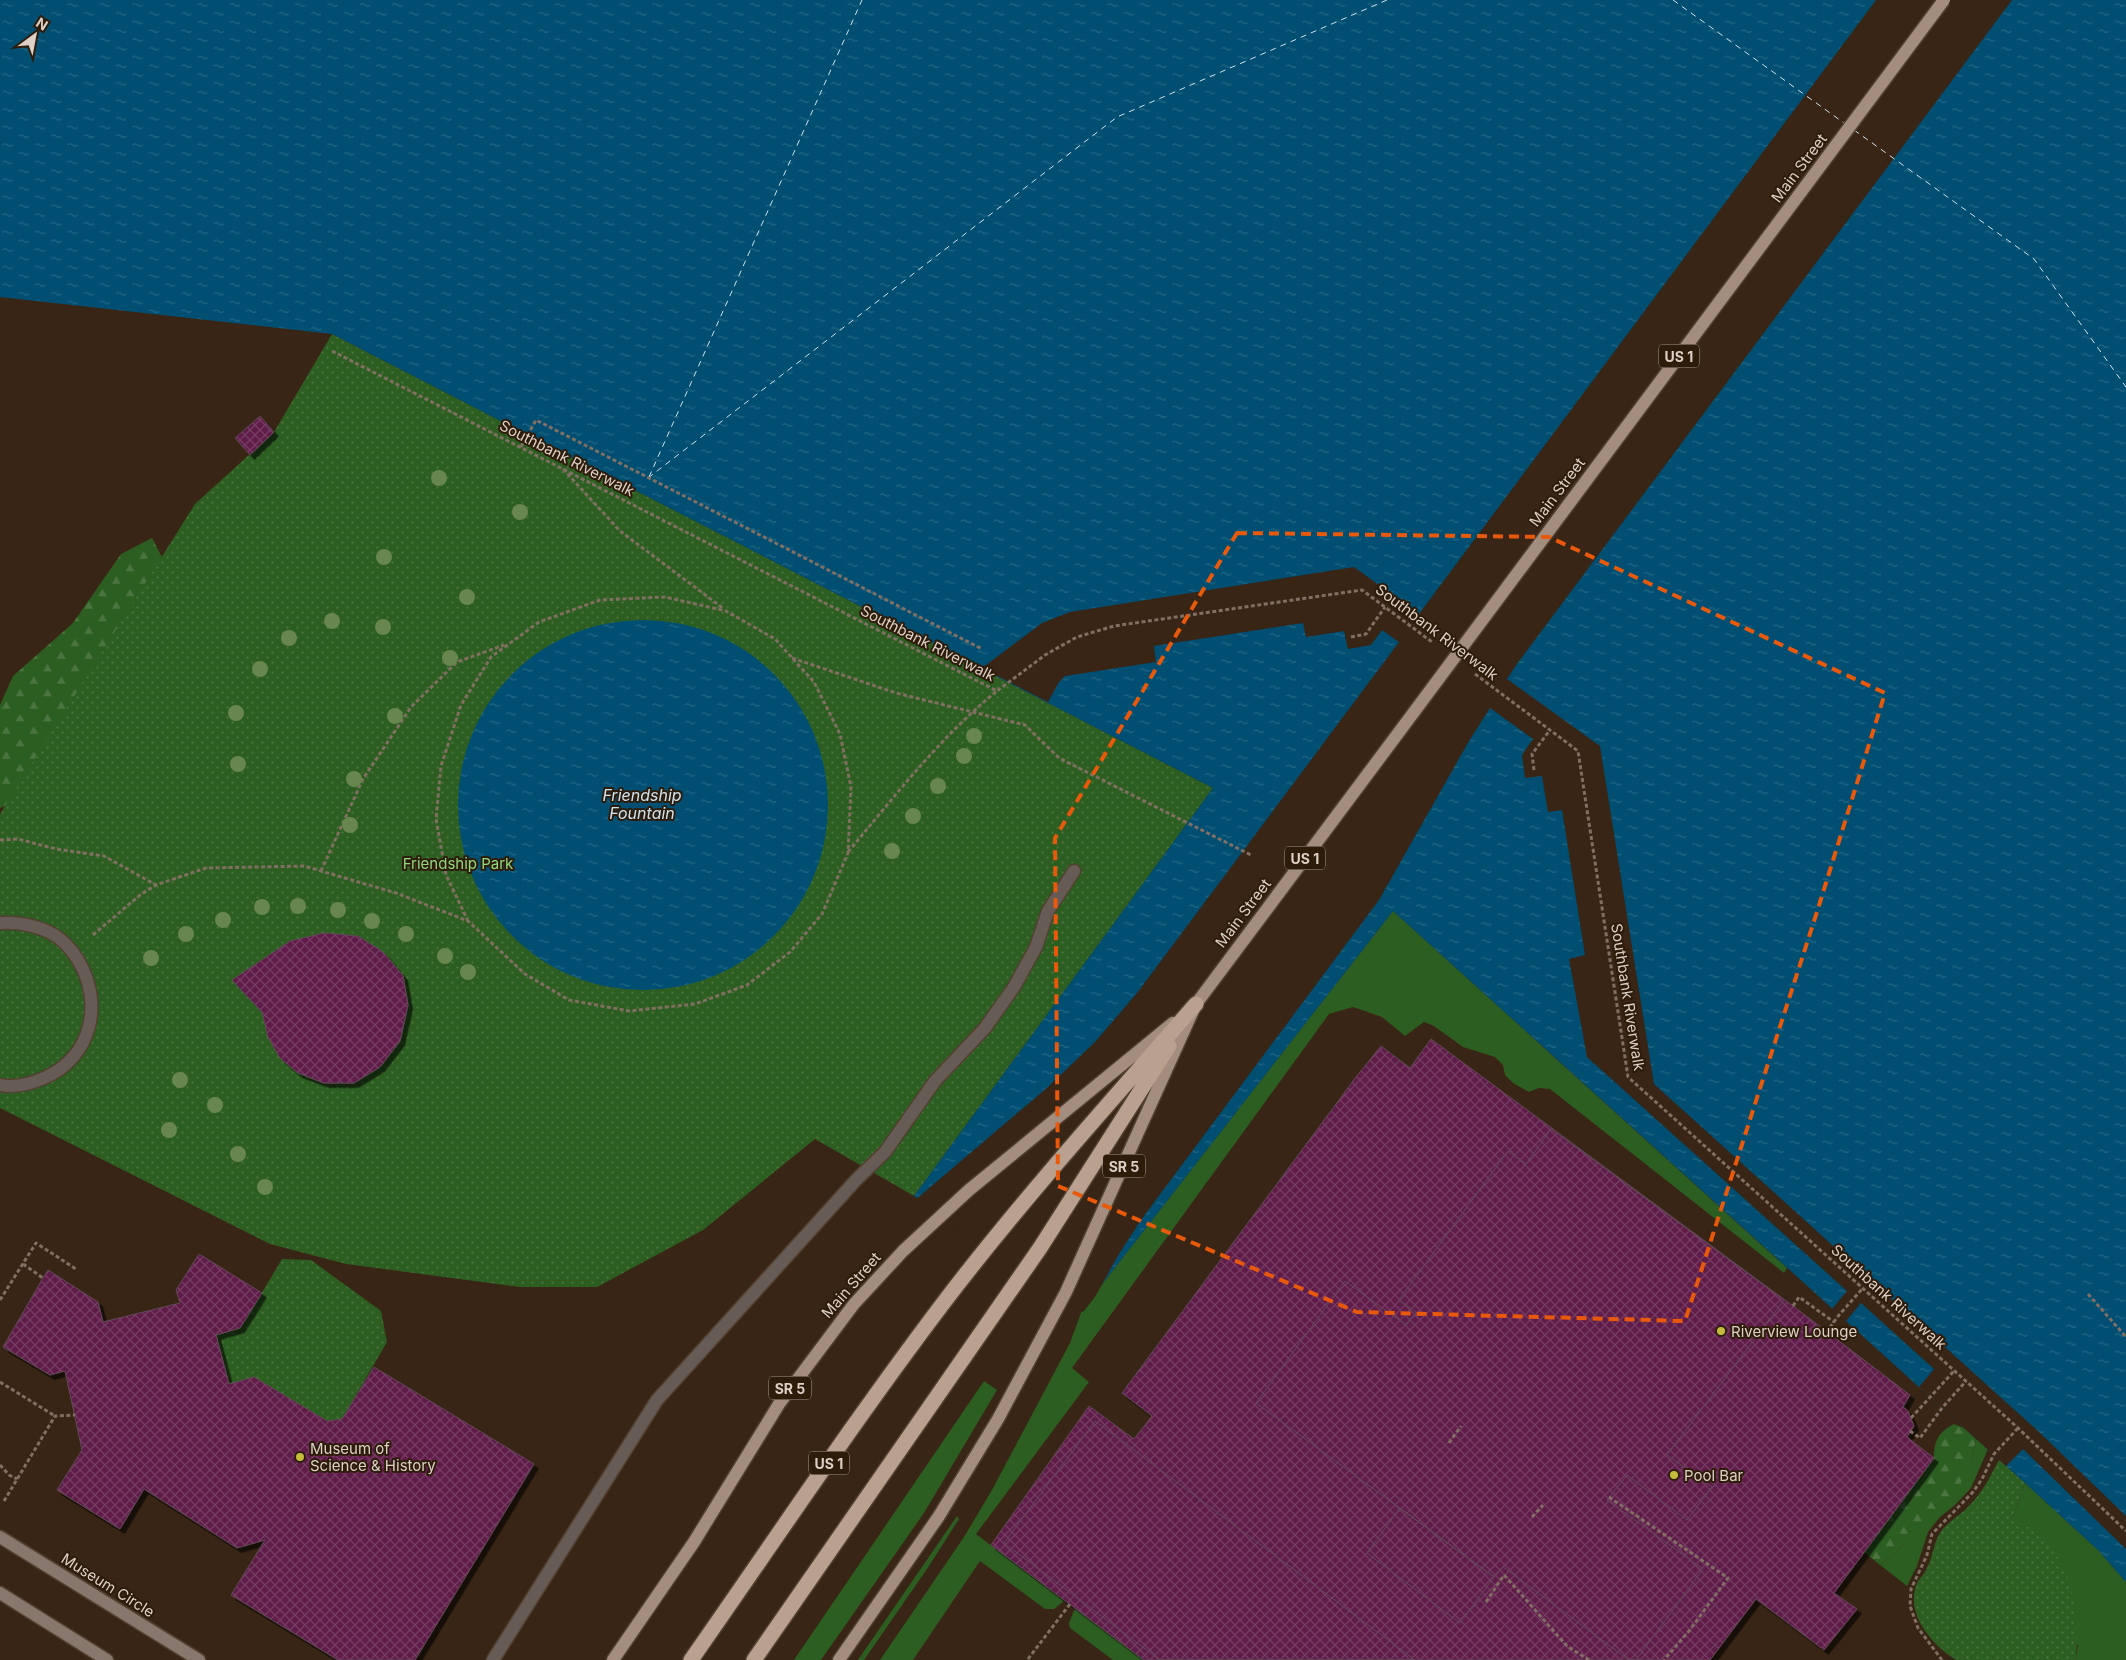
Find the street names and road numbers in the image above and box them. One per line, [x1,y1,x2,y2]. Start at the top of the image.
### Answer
street label: Main Street [1767,130,1831,206]
road number: US 1 [1659,344,1699,368]
street label: Southbank Riverwalk [496,416,638,501]
street label: Main Street [1525,454,1589,530]
street label: Southbank Riverwalk [1372,580,1503,685]
street label: Southbank Riverwalk [857,601,999,686]
road number: US 1 [1285,846,1325,870]
street label: Main Street [1211,875,1275,951]
street label: Southbank Riverwalk [1607,922,1649,1073]
road number: SR 5 [1103,1154,1145,1178]
street label: Southbank Riverwalk [1827,1240,1951,1354]
street label: Main Street [817,1248,885,1322]
road number: SR 5 [769,1376,811,1400]
road number: US 1 [809,1452,849,1475]
street label: Museum Circle [58,1549,158,1621]

